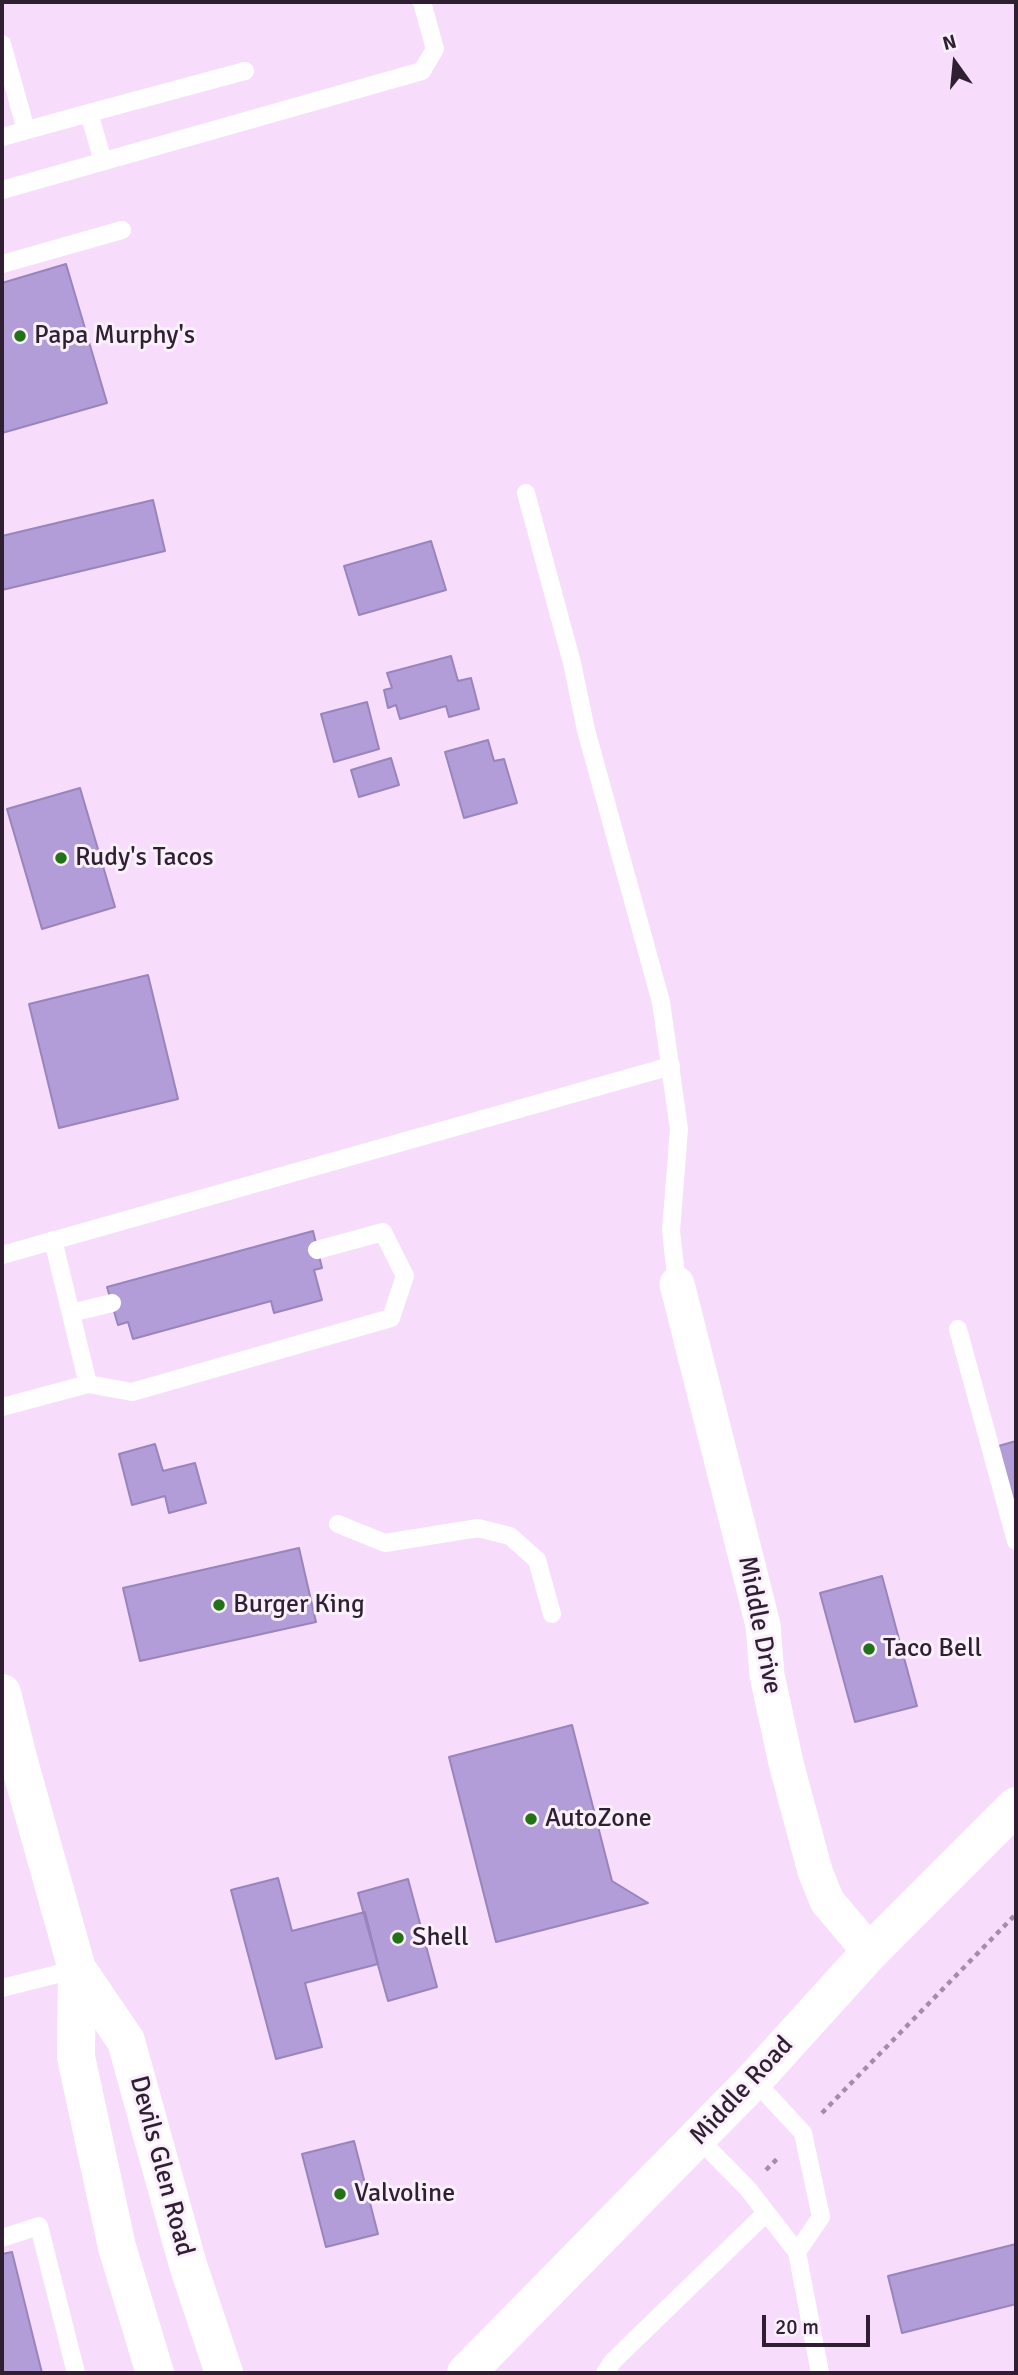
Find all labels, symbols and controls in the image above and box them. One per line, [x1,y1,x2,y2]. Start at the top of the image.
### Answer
north arrow [920,28,990,98]
text: N [940,29,959,56]
place label: Papa Murphy's [34,320,195,352]
marker: Papa Murphy's [12,328,28,344]
place label: Rudy's Tacos [75,842,214,874]
marker: Rudy's Tacos [53,850,69,866]
street label: Middle Drive [730,1553,788,1697]
place label: Burger King [233,1589,365,1621]
marker: Burger King [211,1597,227,1613]
place label: Taco Bell [883,1633,982,1665]
marker: Taco Bell [861,1641,877,1657]
place label: AutoZone [545,1803,652,1835]
marker: AutoZone [523,1811,539,1827]
place label: Shell [412,1922,469,1954]
marker: Shell [390,1930,406,1946]
street label: Middle Road [684,2030,800,2152]
street label: Devils Glen Road [122,2072,200,2260]
place label: Valvoline [354,2178,455,2210]
marker: Valvoline [332,2186,348,2202]
scale bar [766,2302,874,2346]
text: 20 m [775,2314,819,2340]

